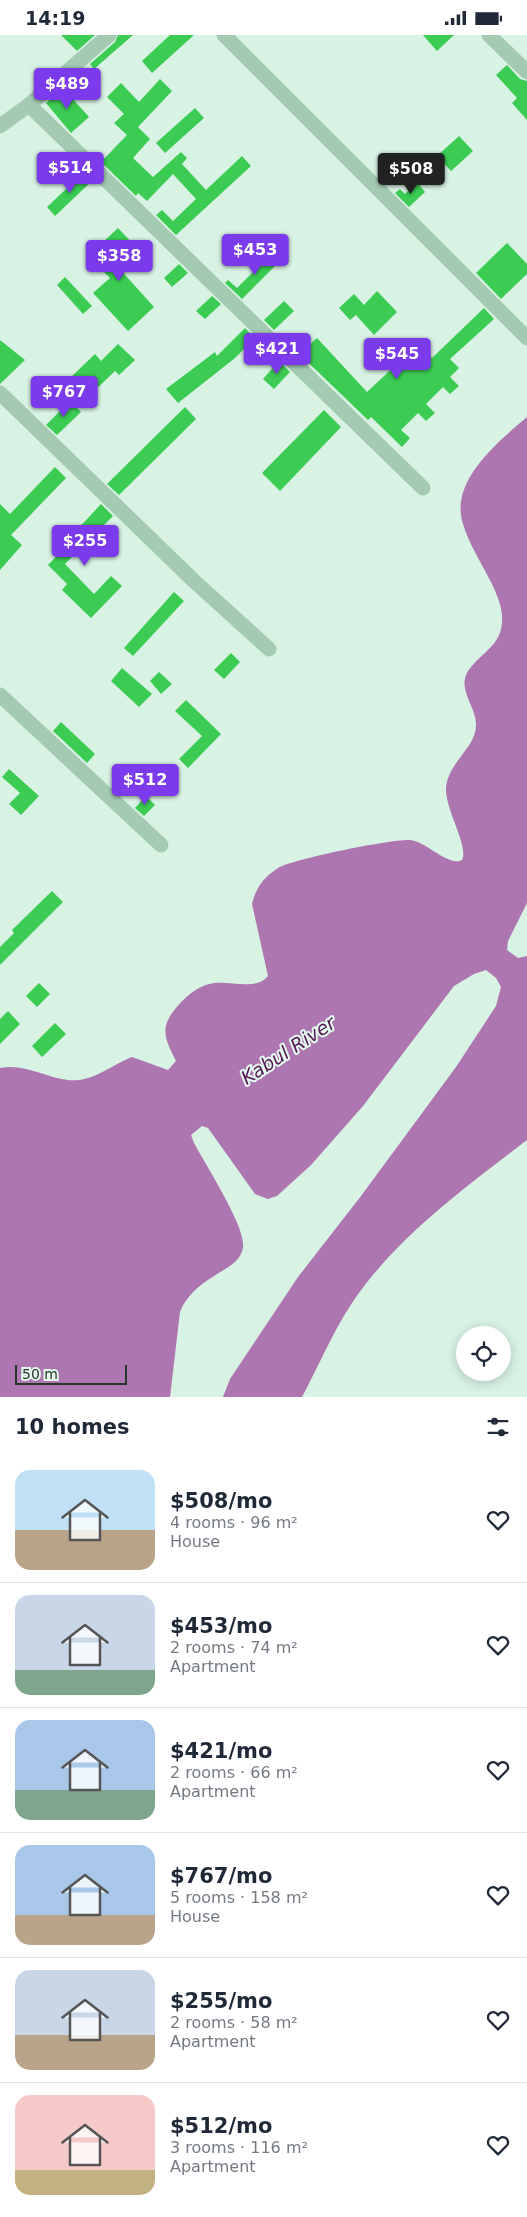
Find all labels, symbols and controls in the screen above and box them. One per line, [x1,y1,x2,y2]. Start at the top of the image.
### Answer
text: 14:19 [25,7,85,29]
pin: $489 [37,67,97,110]
text: $489 [45,74,89,93]
pin: $514 [40,151,100,194]
pin: $508 [381,153,441,195]
text: $514 [48,158,92,177]
text: $508 [389,159,433,178]
pin: $453 [225,233,285,276]
pin: $358 [89,239,149,282]
text: $453 [233,240,277,259]
text: $358 [97,246,141,265]
pin: $421 [247,333,307,375]
pin: $545 [367,337,427,380]
text: $421 [255,339,299,358]
text: $545 [375,344,419,363]
pin: $767 [34,375,94,418]
text: $767 [42,382,86,401]
pin: $255 [55,525,115,567]
text: $255 [63,531,107,550]
pin: $512 [115,763,175,806]
text: $512 [123,770,167,789]
water label: Kabul River [237,1011,340,1089]
map controls [456,1326,511,1381]
button: locate [456,1326,511,1381]
scale bar [15,1362,128,1385]
text: 50 m [22,1366,58,1382]
icon: filters [484,1413,512,1441]
text: 10 homes [15,1415,130,1439]
text: $508/mo [170,1489,272,1513]
icon: home [55,1490,115,1550]
icon: heart [484,1506,512,1534]
text: 4 rooms · 96 m² [170,1513,298,1532]
text: House [170,1532,220,1551]
text: $453/mo [170,1614,272,1638]
icon: home [55,1615,115,1675]
icon: heart [484,1631,512,1659]
text: 2 rooms · 74 m² [170,1638,298,1657]
text: Apartment [170,1657,256,1676]
text: $421/mo [170,1739,272,1763]
icon: home [55,1740,115,1800]
icon: heart [484,1756,512,1784]
text: 2 rooms · 66 m² [170,1763,298,1782]
text: Apartment [170,1782,256,1801]
text: $767/mo [170,1864,272,1888]
icon: home [55,1865,115,1925]
icon: heart [484,1881,512,1909]
text: 5 rooms · 158 m² [170,1888,308,1907]
text: House [170,1907,220,1926]
text: $255/mo [170,1989,272,2013]
icon: home [55,1990,115,2050]
icon: heart [484,2006,512,2034]
text: 2 rooms · 58 m² [170,2013,298,2032]
text: Apartment [170,2032,256,2051]
text: $512/mo [170,2114,272,2138]
icon: home [55,2115,115,2175]
icon: heart [484,2131,512,2159]
text: 3 rooms · 116 m² [170,2138,308,2157]
text: Apartment [170,2157,256,2176]

